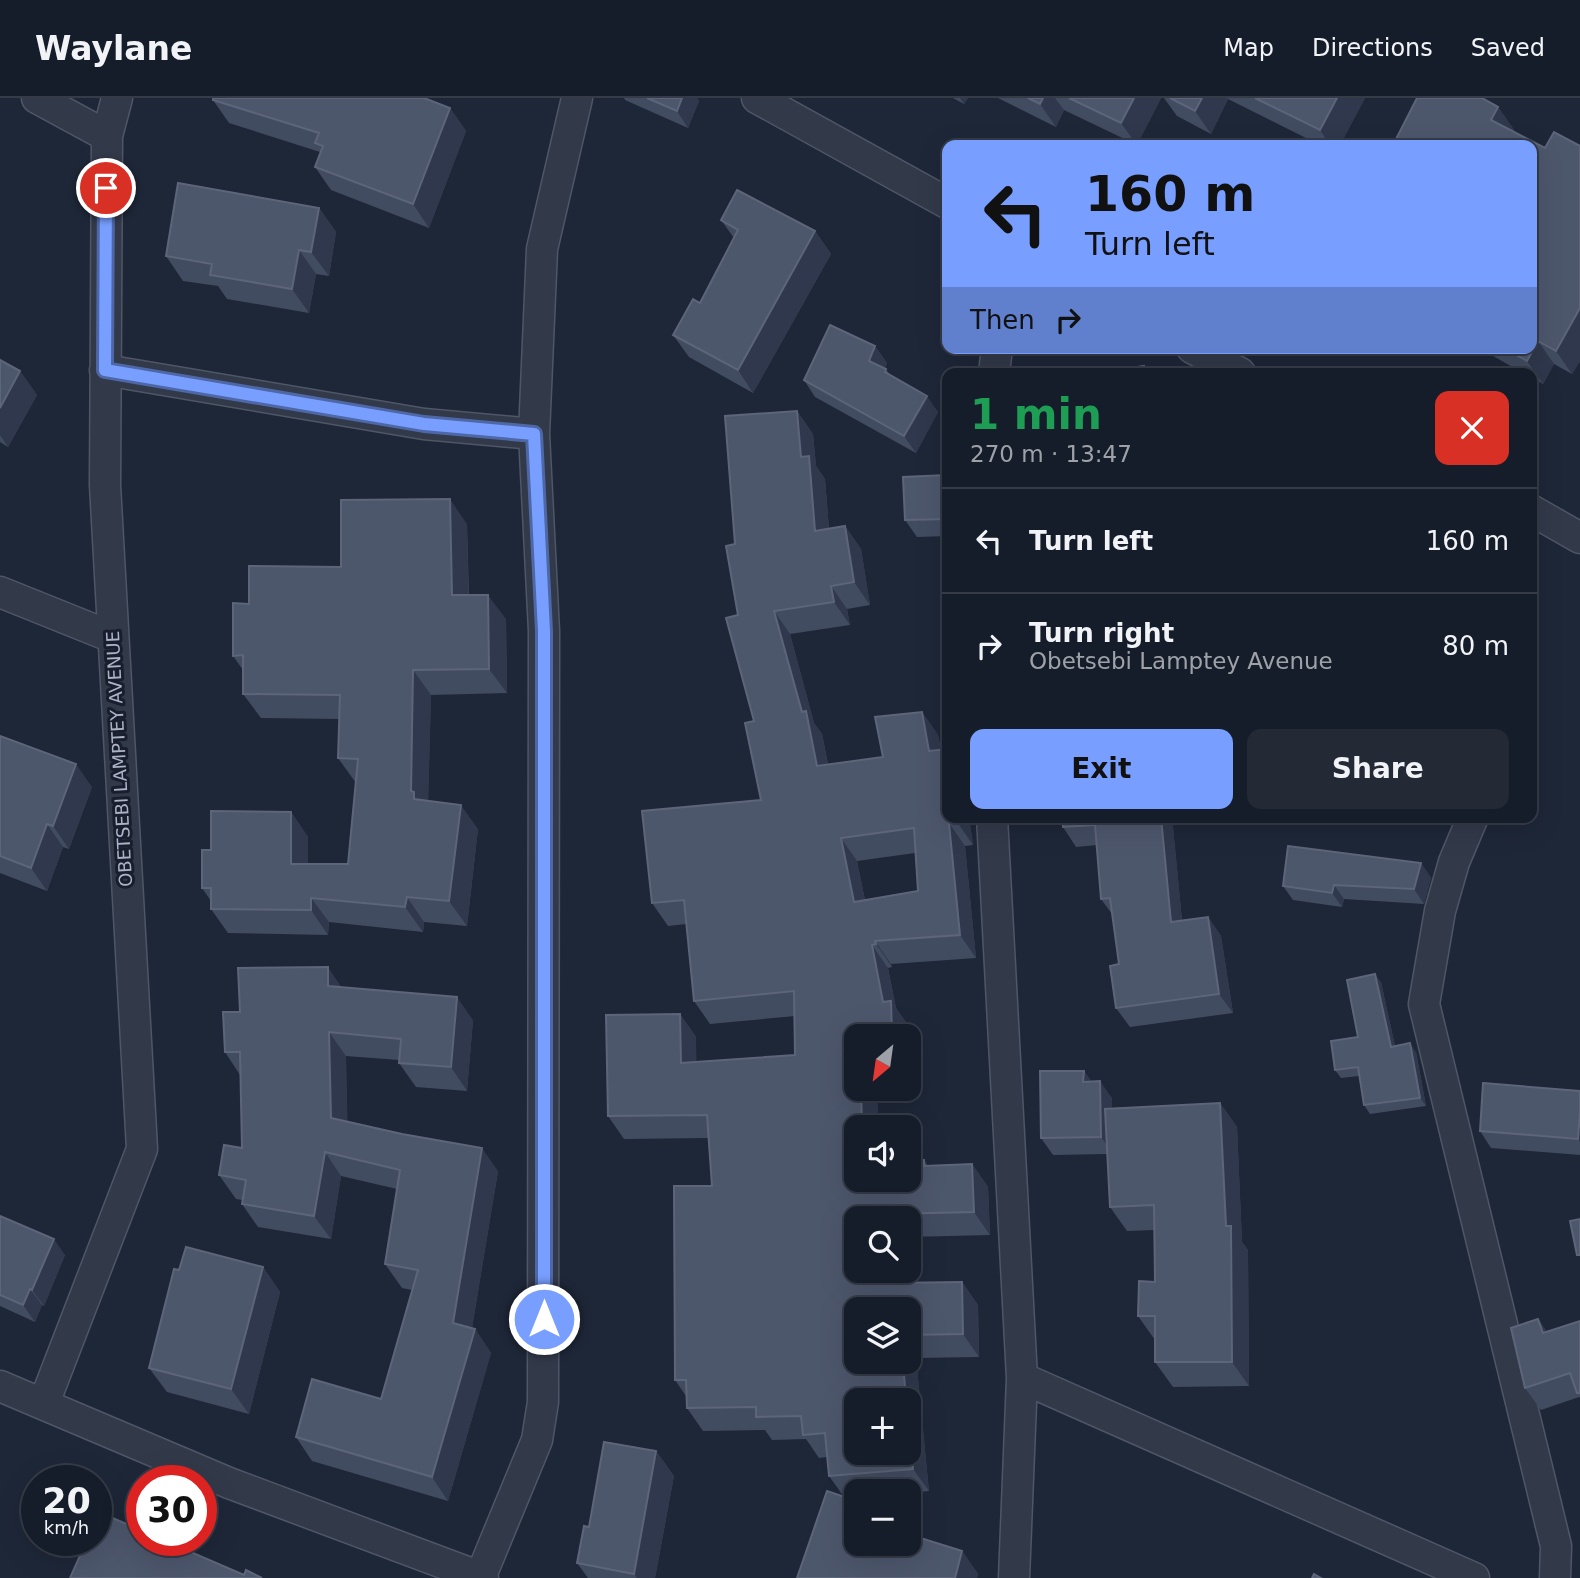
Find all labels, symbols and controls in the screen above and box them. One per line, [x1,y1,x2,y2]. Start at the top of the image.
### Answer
text: Waylane [35,29,192,68]
text: Map [1223,34,1274,62]
text: Directions [1312,34,1433,62]
text: Saved [1471,34,1545,62]
pin [76,158,136,218]
text: 160 m [1085,166,1255,223]
icon: left [970,168,1061,259]
icon: arrive [87,169,125,207]
text: Turn left [1085,225,1215,263]
icon: right [1049,301,1087,339]
text: Then [970,305,1035,335]
text: 1 min [970,390,1102,439]
button: close [1435,391,1509,465]
text: 270 m · 13:47 [970,441,1132,467]
icon: left [970,522,1008,560]
text: Turn left [1029,526,1153,556]
text: 160 m [1426,526,1509,556]
text: Turn right [1029,618,1174,648]
icon: right [970,627,1008,665]
street label: OBETSEBI LAMPTEY AVENUE [102,631,136,887]
text: 80 m [1442,631,1509,661]
text: Obetsebi Lamptey Avenue [1029,648,1333,674]
button: Exit [970,729,1233,809]
button: Share [1247,729,1509,809]
north arrow [844,1024,920,1101]
map controls [844,1024,921,1556]
button: sound [844,1115,921,1192]
button: search [844,1206,921,1283]
position arrow [507,1282,581,1356]
button: layers [844,1297,921,1374]
button: + [844,1388,921,1465]
speed limit sign: 30 [126,1465,217,1556]
button: − [844,1479,921,1556]
text: 20 [42,1481,91,1521]
text: km/h [44,1517,89,1538]

